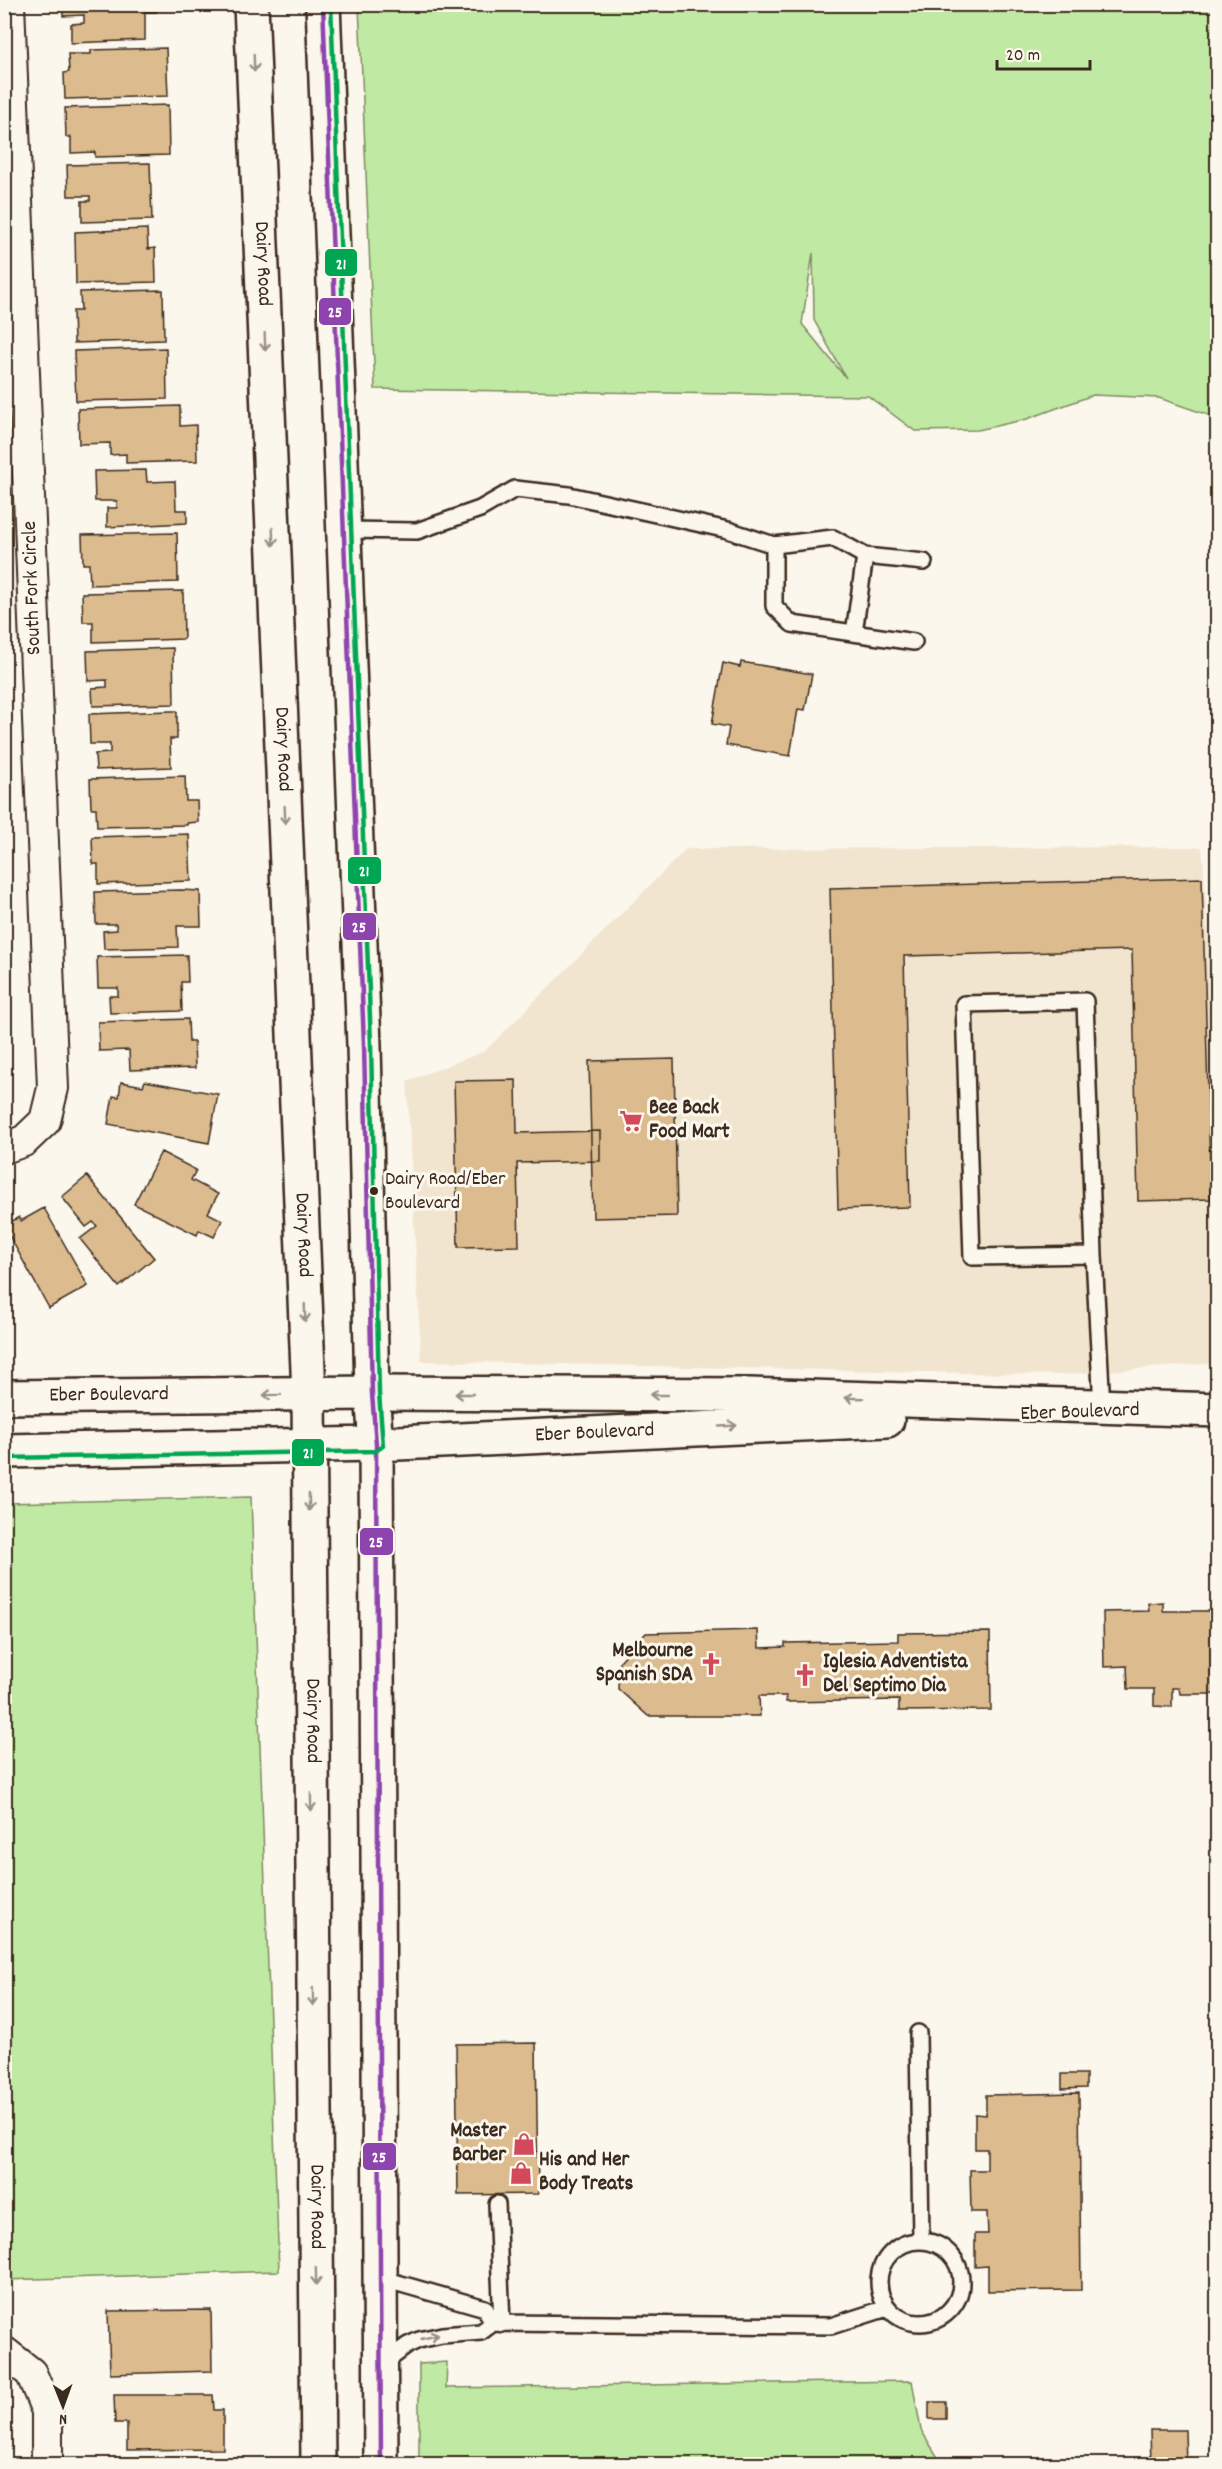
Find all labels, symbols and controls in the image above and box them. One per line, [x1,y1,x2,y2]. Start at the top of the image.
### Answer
scale bar [997,33,1090,71]
text: 20 m [1006,44,1040,69]
one-way arrow [248,52,259,72]
street label: Dairy Road [245,221,279,307]
line badge: 21 [324,248,358,277]
text: 21 [336,254,346,277]
line badge: 25 [318,297,352,326]
text: 25 [328,302,342,325]
one-way arrow [260,331,271,351]
street label: South Fork Circle [16,520,50,656]
one-way arrow [268,526,279,546]
street label: Dairy Road [265,706,299,792]
one-way arrow [279,805,290,825]
line badge: 21 [347,856,382,885]
text: 21 [359,861,369,884]
line badge: 25 [342,912,377,941]
text: 25 [352,917,366,940]
place label: Bee Back Food Mart [649,1094,730,1148]
supermarket icon: Bee Back Food Mart [618,1108,644,1134]
place label: Dairy Road/Eber Boulevard [385,1166,506,1218]
marker: Dairy Road/Eber Boulevard [368,1185,380,1197]
street label: Dairy Road [286,1192,319,1278]
one-way arrow [300,1303,311,1323]
street label: Eber Boulevard [49,1380,169,1412]
one-way arrow [454,1388,474,1400]
one-way arrow [262,1389,282,1401]
one-way arrow [649,1389,669,1401]
one-way arrow [844,1393,864,1404]
street label: Eber Boulevard [1020,1396,1140,1430]
street label: Eber Boulevard [534,1416,655,1452]
one-way arrow [718,1420,738,1431]
line badge: 21 [291,1438,325,1467]
text: 21 [303,1443,313,1466]
one-way arrow [303,1491,315,1511]
line badge: 25 [359,1527,394,1556]
text: 25 [369,1532,383,1555]
place label: Melbourne Spanish SDA [596,1637,693,1691]
place label: Iglesia Adventista Del Septimo Dia [823,1648,968,1702]
church icon: Melbourne Spanish SDA [698,1651,724,1677]
church icon: Iglesia Adventista Del Septimo Dia [792,1662,818,1688]
street label: Dairy Road [296,1678,327,1763]
one-way arrow [306,1791,317,1811]
one-way arrow [307,1986,319,2006]
place label: Master Barber [450,2117,507,2171]
shop icon: Master Barber [511,2131,537,2157]
line badge: 25 [362,2142,397,2171]
place label: His and Her Body Treats [539,2146,633,2200]
text: 25 [372,2147,386,2170]
shop icon: His and Her Body Treats [508,2160,534,2186]
street label: Dairy Road [300,2164,331,2249]
one-way arrow [310,2265,322,2285]
one-way arrow [420,2331,439,2343]
north arrow [33,2376,93,2436]
text: N [59,2407,67,2430]

